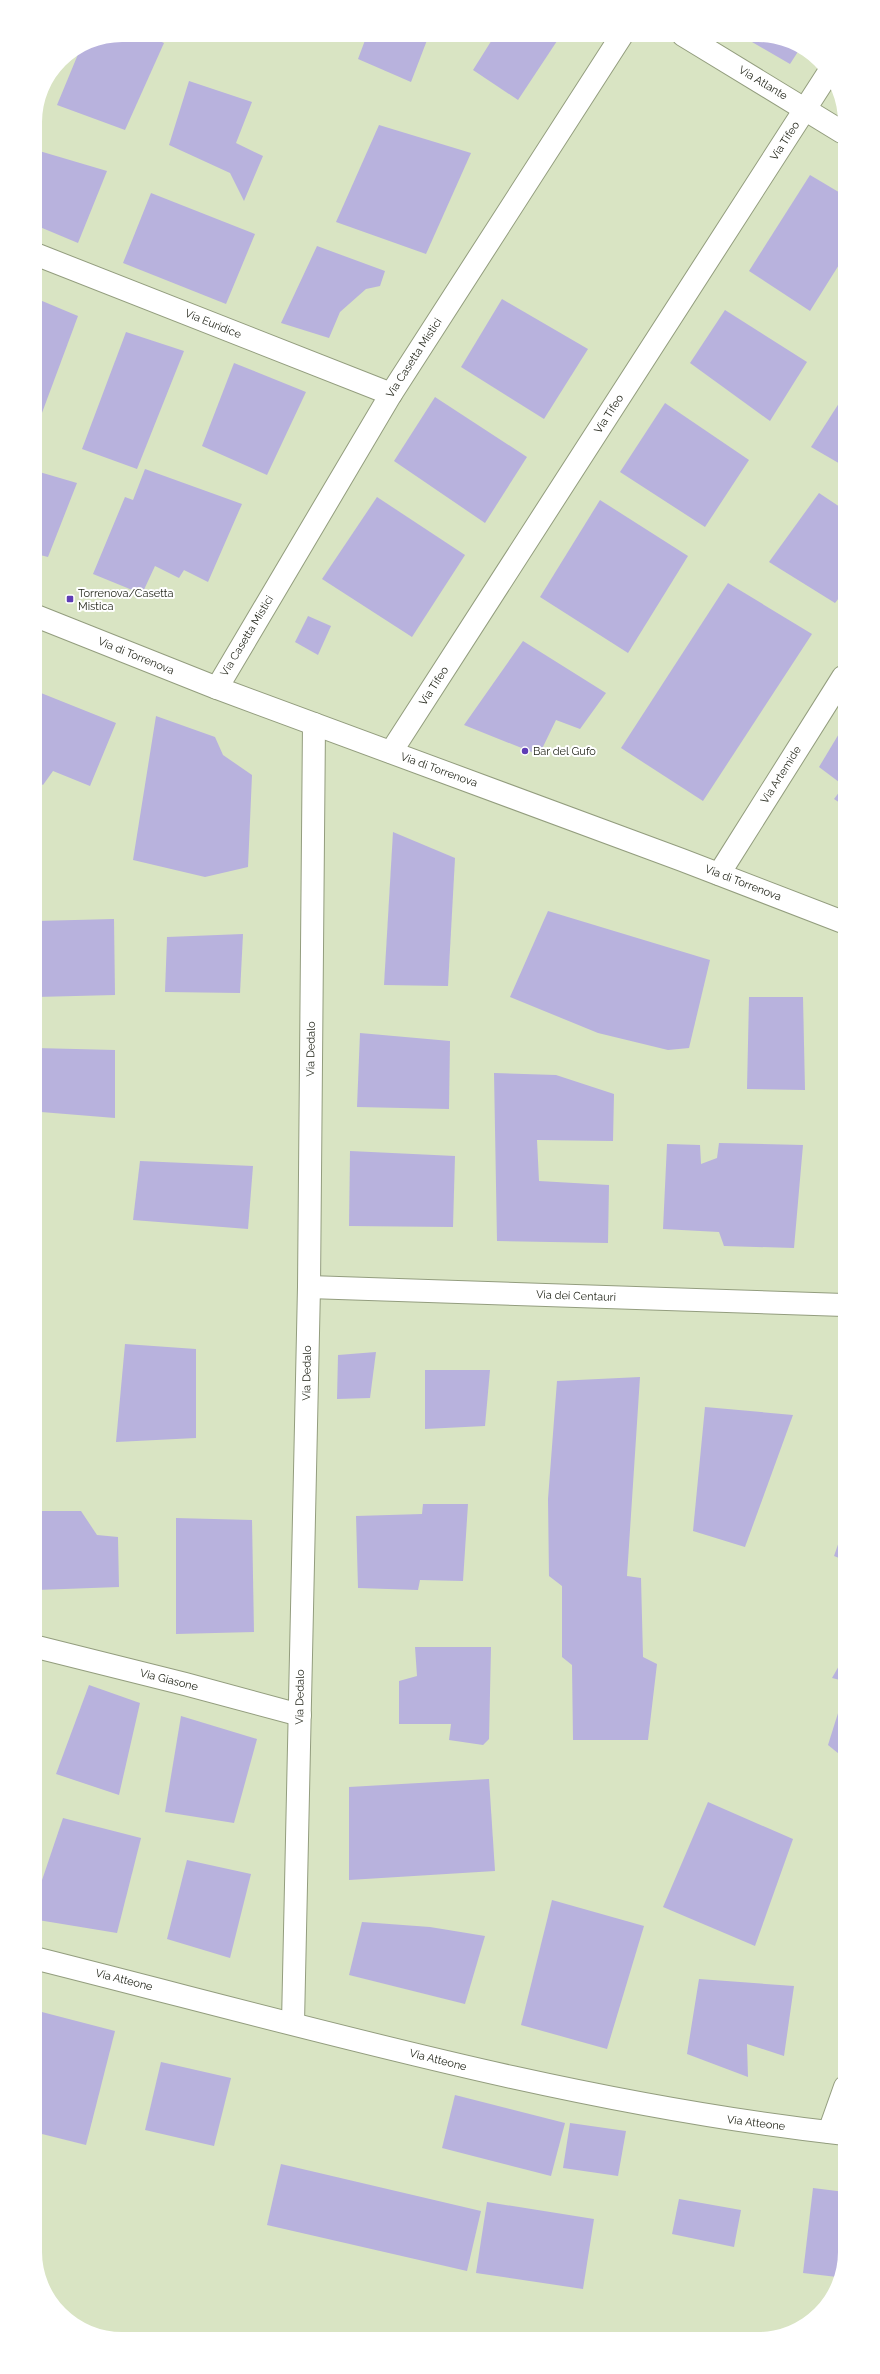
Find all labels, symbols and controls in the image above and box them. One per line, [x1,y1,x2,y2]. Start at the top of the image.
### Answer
street label: Via Atlante [736,63,790,103]
street label: Via Tifeo [768,119,803,163]
street label: Via Euridice [183,307,244,341]
street label: Via Casetta Mistici [383,316,445,400]
street label: Via Tifeo [592,392,627,436]
place label: Torrenova/Casetta Mistica [78,587,174,613]
street label: Via Casetta Mistici [218,593,276,679]
marker: Torrenova/Casetta Mistica [65,594,75,604]
street label: Via di Torrenova [96,635,176,677]
street label: Via Tifeo [417,664,452,708]
street label: Via Artemide [758,743,804,806]
place label: Bar del Gufo [533,745,596,758]
marker: Bar del Gufo [520,746,530,756]
street label: Via di Torrenova [399,750,479,790]
street label: Via di Torrenova [703,862,783,904]
street label: Via Dedalo [304,1021,318,1077]
street label: Via dei Centauri [536,1288,616,1304]
street label: Via Dedalo [300,1345,314,1401]
street label: Via Giasone [138,1666,200,1694]
street label: Via Dedalo [293,1669,307,1725]
street label: Via Atteone [94,1967,155,1994]
street label: Via Atteone [408,2047,469,2074]
street label: Via Atteone [726,2113,786,2133]

